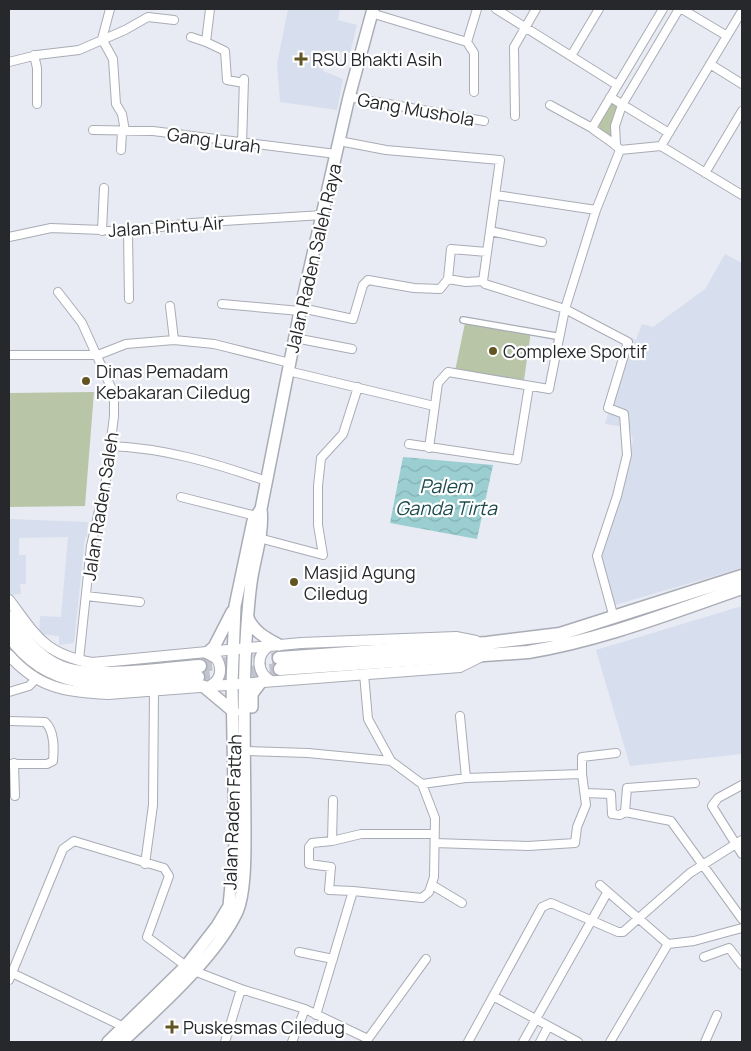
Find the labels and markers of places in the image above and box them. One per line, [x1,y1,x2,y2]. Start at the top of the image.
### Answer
place label: RSU Bhakti Asih [312,47,442,71]
marker: RSU Bhakti Asih [294,52,308,66]
place label: Complexe Sportif [503,339,647,363]
marker: Complexe Sportif [487,345,499,357]
place label: Dinas Pemadam Kebakaran Ciledug [96,359,250,404]
marker: Dinas Pemadam Kebakaran Ciledug [80,375,92,387]
place label: Masjid Agung Ciledug [304,560,416,605]
marker: Masjid Agung Ciledug [288,576,300,588]
place label: Puskesmas Ciledug [183,1015,345,1039]
marker: Puskesmas Ciledug [165,1020,179,1034]

